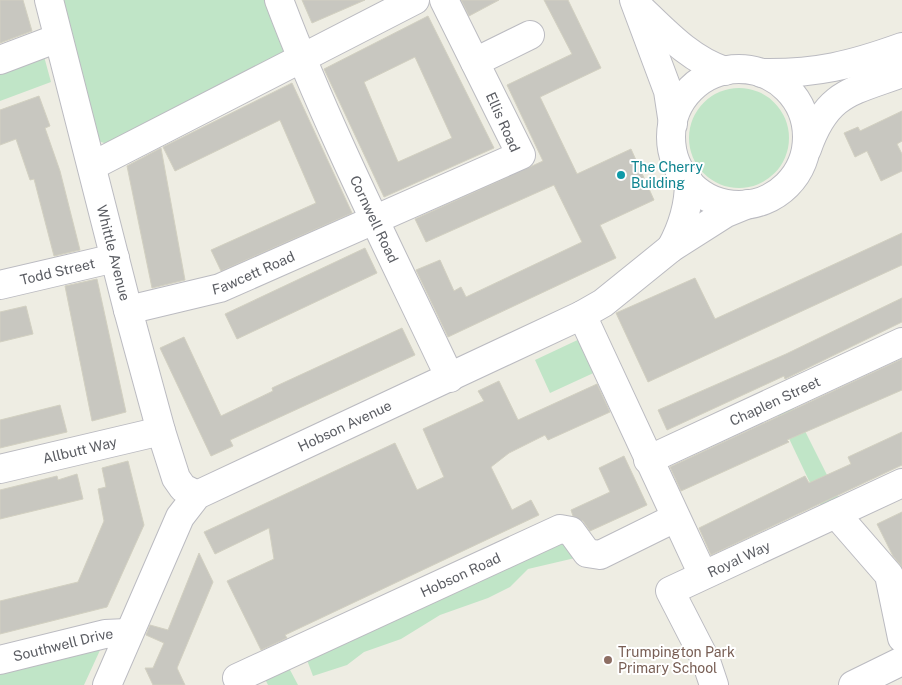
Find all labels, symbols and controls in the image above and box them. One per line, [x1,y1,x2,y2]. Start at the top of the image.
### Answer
street label: Ellis Road [483,90,523,154]
place label: The Cherry Building [631,159,703,191]
marker: The Cherry Building [615,169,627,181]
street label: Cornwell Road [347,173,402,265]
street label: Whittle Avenue [94,203,133,303]
street label: Fawcett Road [211,248,297,298]
street label: Todd Street [18,255,96,288]
street label: Chaplen Street [727,373,823,429]
street label: Hobson Avenue [295,397,394,455]
street label: Allbutt Way [41,434,119,467]
street label: Royal Way [705,537,773,580]
street label: Hobson Road [418,550,503,600]
street label: Southwell Drive [11,626,114,664]
place label: Trumpington Park Primary School [618,644,735,676]
marker: Trumpington Park Primary School [602,654,614,666]

